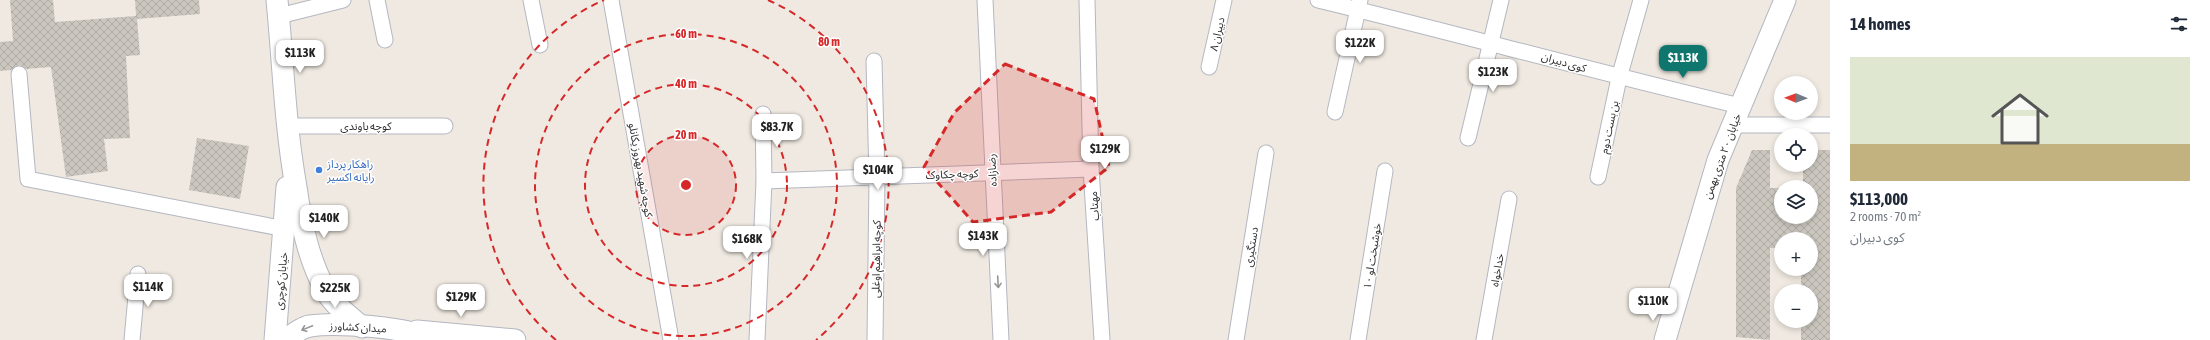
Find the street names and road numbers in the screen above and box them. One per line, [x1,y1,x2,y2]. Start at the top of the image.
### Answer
street label: دبیران ۸ [1207,16,1228,52]
street label: کوی دبیران [1540,50,1588,75]
street label: بن بست دوم [1598,99,1622,155]
street label: خیابان ۲۰ متری بهمن [1701,111,1744,201]
street label: کوچه باوندی [340,120,392,134]
street label: کوچه شهید بهروز یکانلو [625,122,655,219]
street label: رضازاده [985,153,1000,187]
street label: کوچه چکاوک [925,167,979,183]
street label: مهتاب [1087,191,1102,221]
street label: کوچه ابراهیم اوغلی [869,219,886,298]
street label: خوشبخت لو ۱۰ [1361,222,1384,290]
street label: دستگیری [1242,226,1261,268]
street label: خیابان کوچری [272,251,292,311]
street label: خداخواه [1488,252,1507,288]
street label: میدان کشاورز [328,319,387,336]

